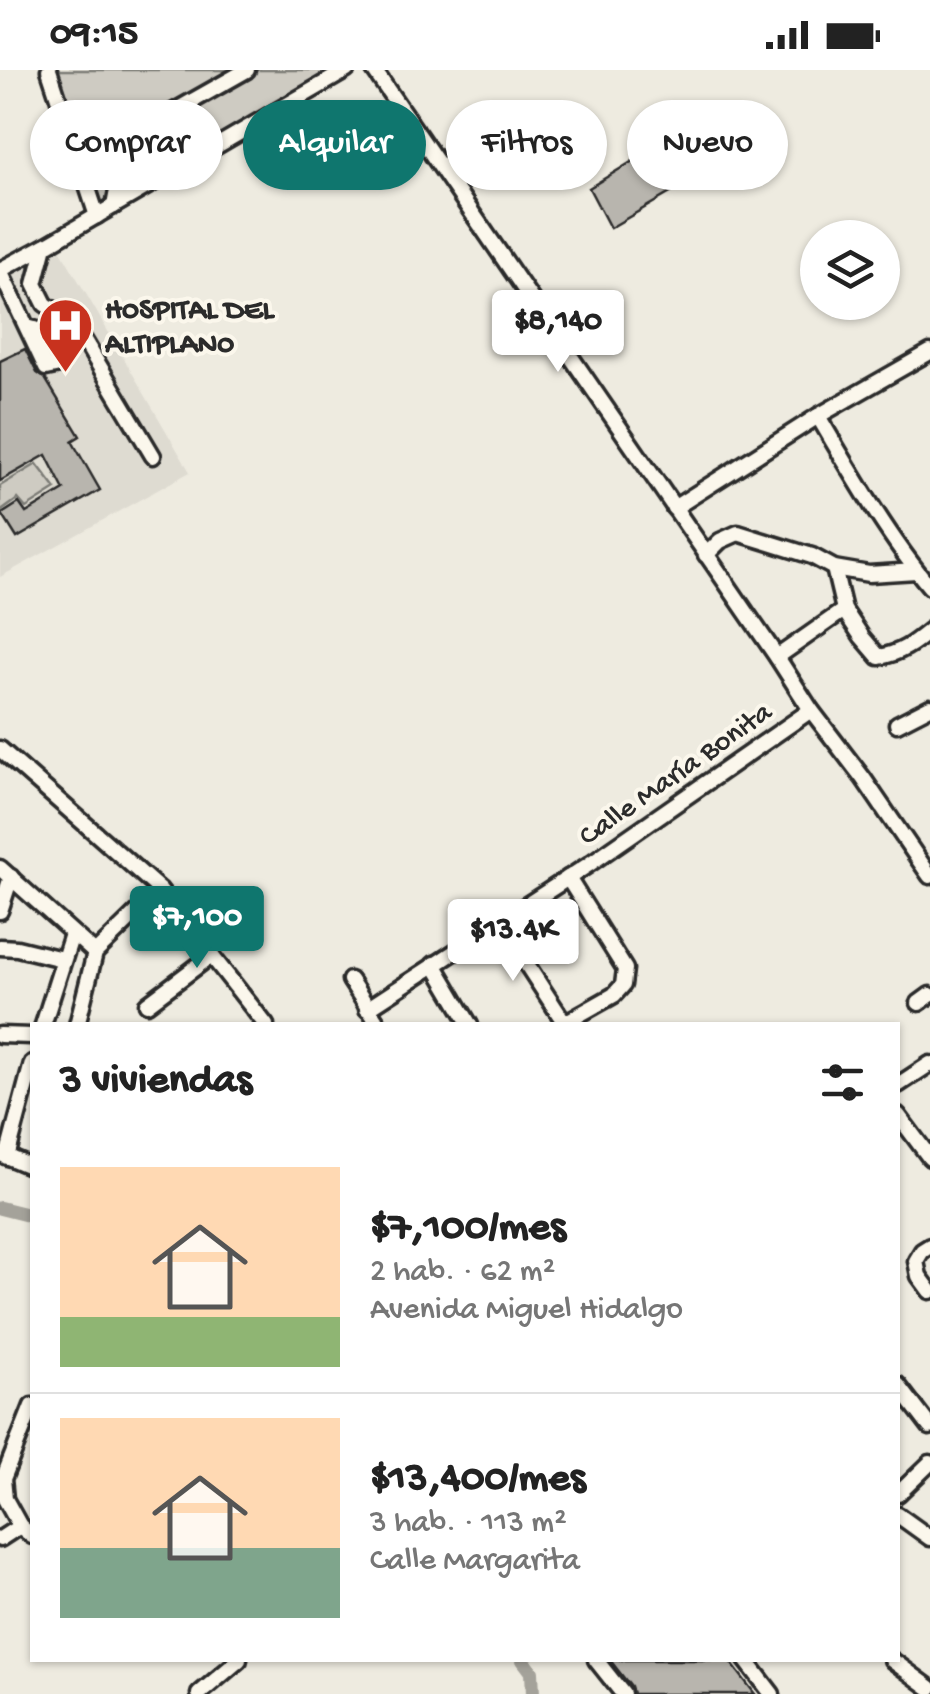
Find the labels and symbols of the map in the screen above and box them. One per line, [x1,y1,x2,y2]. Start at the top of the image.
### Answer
pin: $8,140 [477,290,639,375]
hospital icon: H0SPITAL DEL ALTIPLAN0 [36,295,96,374]
place label: H0SPITAL DEL ALTIPLAN0 [104,295,275,364]
street label: Calle María Bonita [573,695,781,855]
pin: $7,100 [116,886,278,971]
pin: $13.4K [432,899,594,984]

